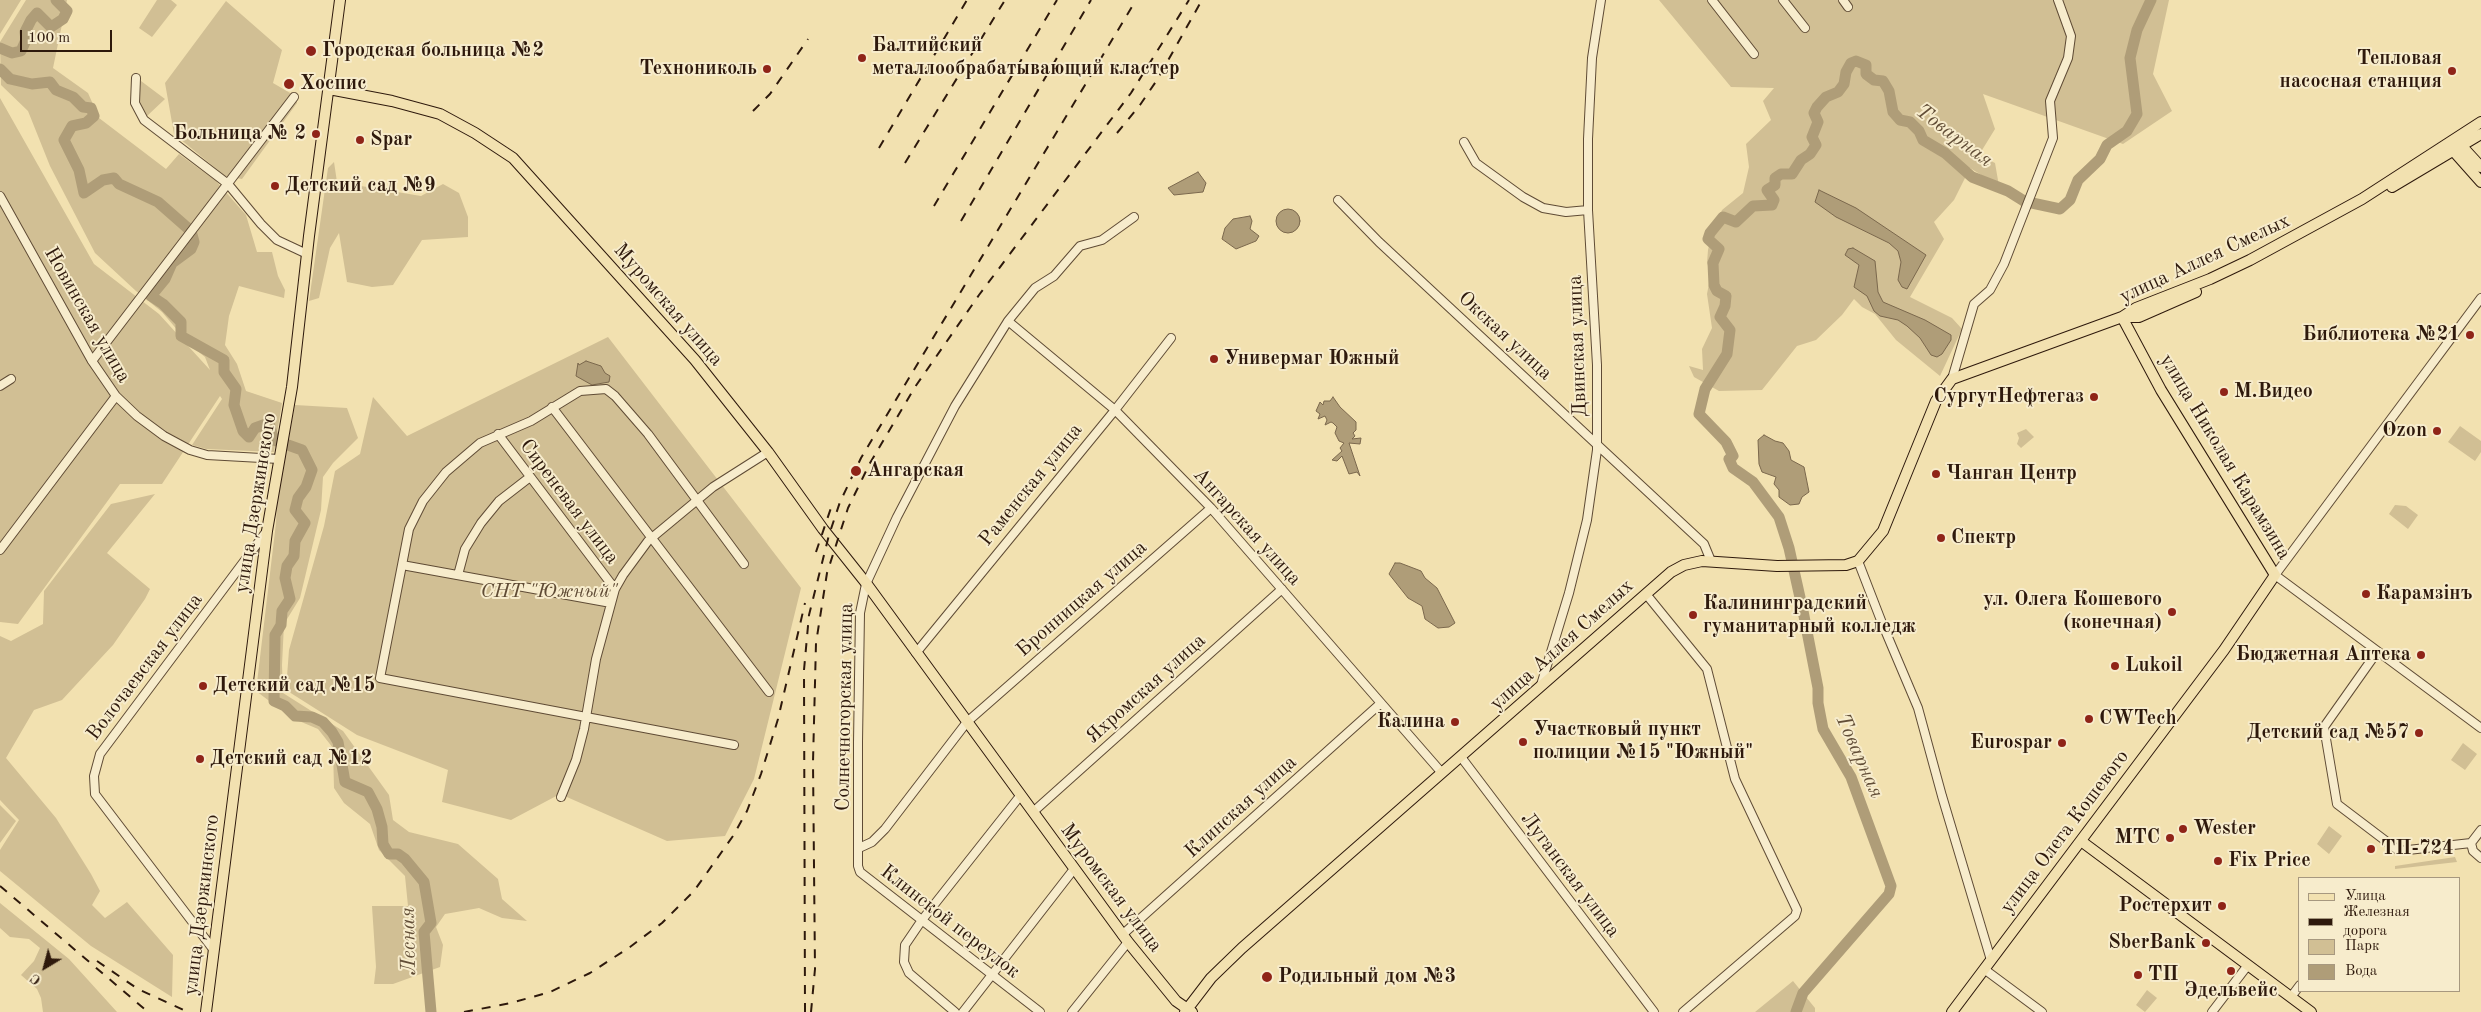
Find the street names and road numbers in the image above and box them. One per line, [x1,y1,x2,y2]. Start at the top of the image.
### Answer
street label: улица Аллея Смелых [2116,209,2294,309]
street label: Муромская улица [608,239,728,371]
street label: Новинская улица [38,243,136,387]
street label: Двинская улица [1564,275,1592,417]
street label: Окская улица [1453,286,1557,386]
street label: улица Николая Карамзина [2154,350,2296,564]
street label: улица Дзержинского [230,411,282,595]
street label: Раменская улица [974,419,1088,551]
street label: Сиреневая улица [514,435,624,569]
street label: Ангарская улица [1188,463,1306,591]
street label: Бронницкая улица [1012,536,1152,662]
street label: улица Аллея Смелых [1485,574,1639,716]
street label: Волочаевская улица [82,589,208,745]
street label: Солнечногорская улица [831,603,859,811]
street label: Яхромская улица [1081,629,1211,749]
street label: улица Олега Кошевого [1996,745,2134,919]
street label: Клинская улица [1180,751,1302,863]
street label: Луганская улица [1515,808,1625,942]
street label: улица Дзержинского [179,813,225,997]
street label: Муромская улица [1055,819,1167,957]
street label: Клинской переулок [875,860,1025,984]

